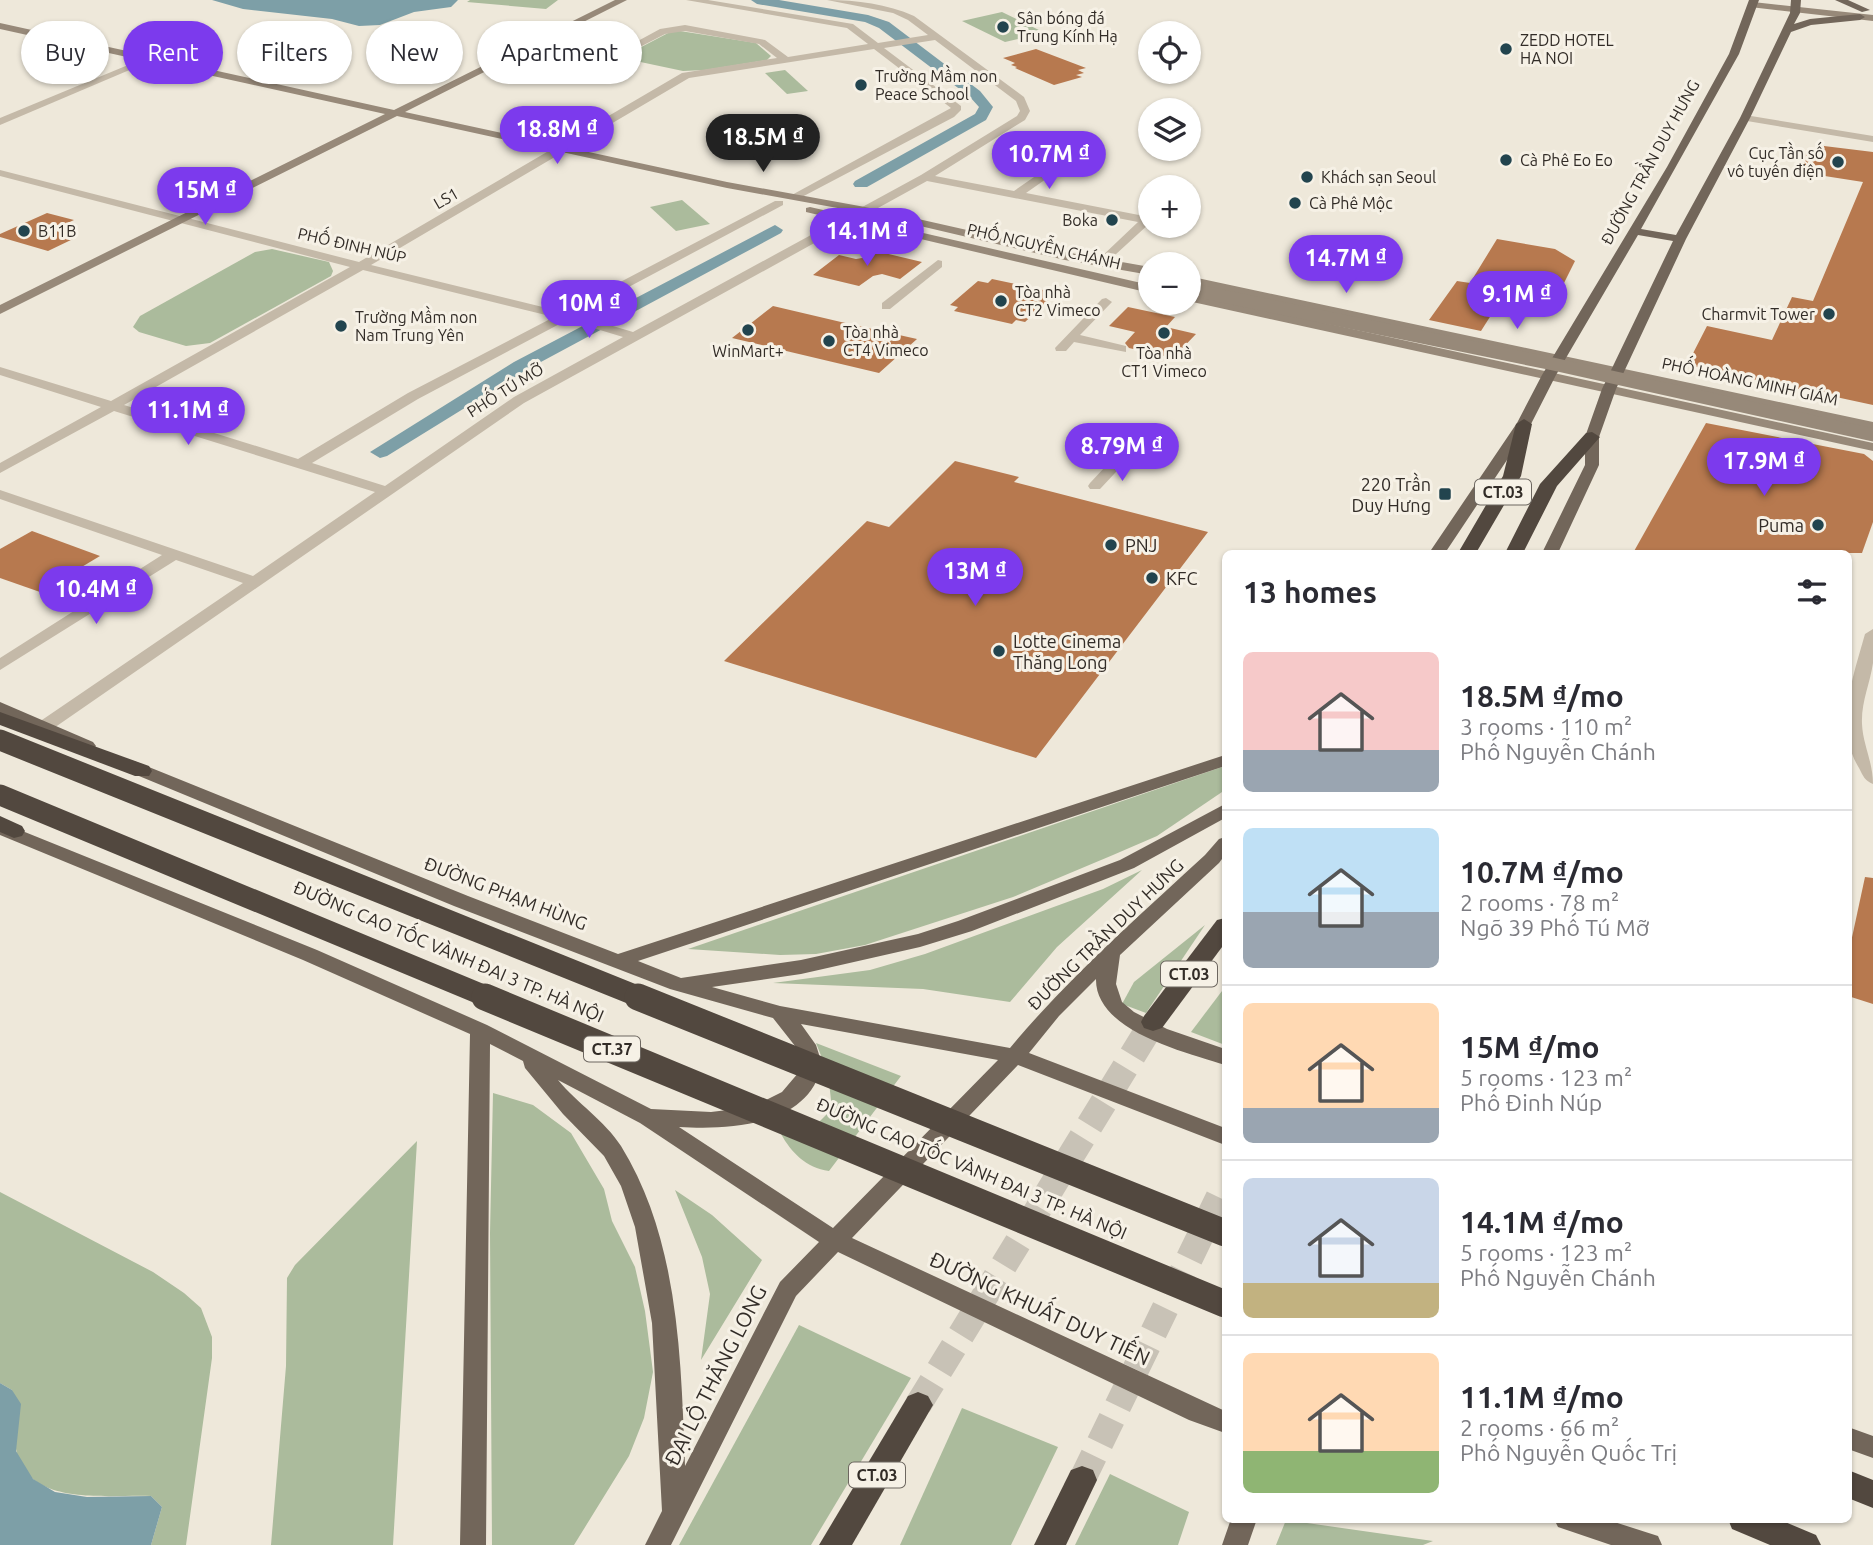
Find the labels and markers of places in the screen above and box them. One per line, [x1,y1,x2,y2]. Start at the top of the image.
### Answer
place label: Sân bóng đá Trung Kính Hạ [1017,9,1118,45]
marker: Sân bóng đá Trung Kính Hạ [995,19,1011,35]
place label: ZEDD HOTEL HA NOI [1520,31,1614,67]
marker: ZEDD HOTEL HA NOI [1498,41,1514,57]
place label: Trường Mầm non Peace School [875,64,998,103]
marker: Trường Mầm non Peace School [853,77,869,93]
pin: 18.8M ₫ [492,106,622,166]
pin: 18.5M ₫ [698,114,828,174]
pin: 10.7M ₫ [984,132,1114,191]
place label: Cục Tần số vô tuyến điện [1727,141,1824,180]
place label: Cà Phê Eo Eo [1520,151,1613,169]
marker: Cà Phê Eo Eo [1498,152,1514,168]
marker: Cục Tần số vô tuyến điện [1830,154,1846,170]
pin: 15M ₫ [156,168,254,227]
place label: Khách sạn Seoul [1321,168,1436,186]
marker: Khách sạn Seoul [1299,169,1315,185]
place label: Cà Phê Mộc [1309,194,1393,212]
marker: Cà Phê Mộc [1287,195,1303,211]
pin: 14.1M ₫ [802,208,932,268]
place label: Boka [1062,211,1098,229]
marker: Boka [1104,212,1120,228]
place label: B11B [38,222,76,240]
marker: B11B [16,223,32,239]
pin: 14.7M ₫ [1281,236,1411,295]
pin: 9.1M ₫ [1460,272,1574,331]
pin: 10M ₫ [540,280,638,340]
place label: Tòa nhà CT2 Vimeco [1015,283,1101,319]
marker: Tòa nhà CT2 Vimeco [993,293,1009,309]
place label: Trường Mầm non Nam Trung Yên [355,305,478,344]
place label: Charmvit Tower [1702,305,1815,323]
marker: Charmvit Tower [1821,306,1837,322]
marker: Trường Mầm non Nam Trung Yên [333,318,349,334]
marker: WinMart+ [740,322,756,338]
place label: Tòa nhà CT4 Vimeco [843,323,929,359]
marker: Tòa nhà CT1 Vimeco [1156,325,1172,341]
marker: Tòa nhà CT4 Vimeco [821,333,837,349]
place label: WinMart+ [712,342,784,360]
place label: Tòa nhà CT1 Vimeco [1121,344,1207,380]
pin: 11.1M ₫ [123,388,253,447]
pin: 8.79M ₫ [1057,424,1187,483]
pin: 17.9M ₫ [1699,438,1829,498]
place label: 220 Trần Duy Hưng [1351,472,1431,515]
marker: 220 Trần Duy Hưng [1437,486,1453,502]
place label: Puma [1758,515,1804,535]
marker: Puma [1810,517,1826,533]
place label: PNJ [1125,535,1157,555]
marker: PNJ [1103,537,1119,553]
pin: 13M ₫ [926,548,1024,608]
pin: 10.4M ₫ [31,566,161,626]
place label: KFC [1166,568,1197,588]
marker: KFC [1144,570,1160,586]
place label: Lotte Cinema Thăng Long [1013,631,1121,672]
marker: Lotte Cinema Thăng Long [991,643,1007,659]

